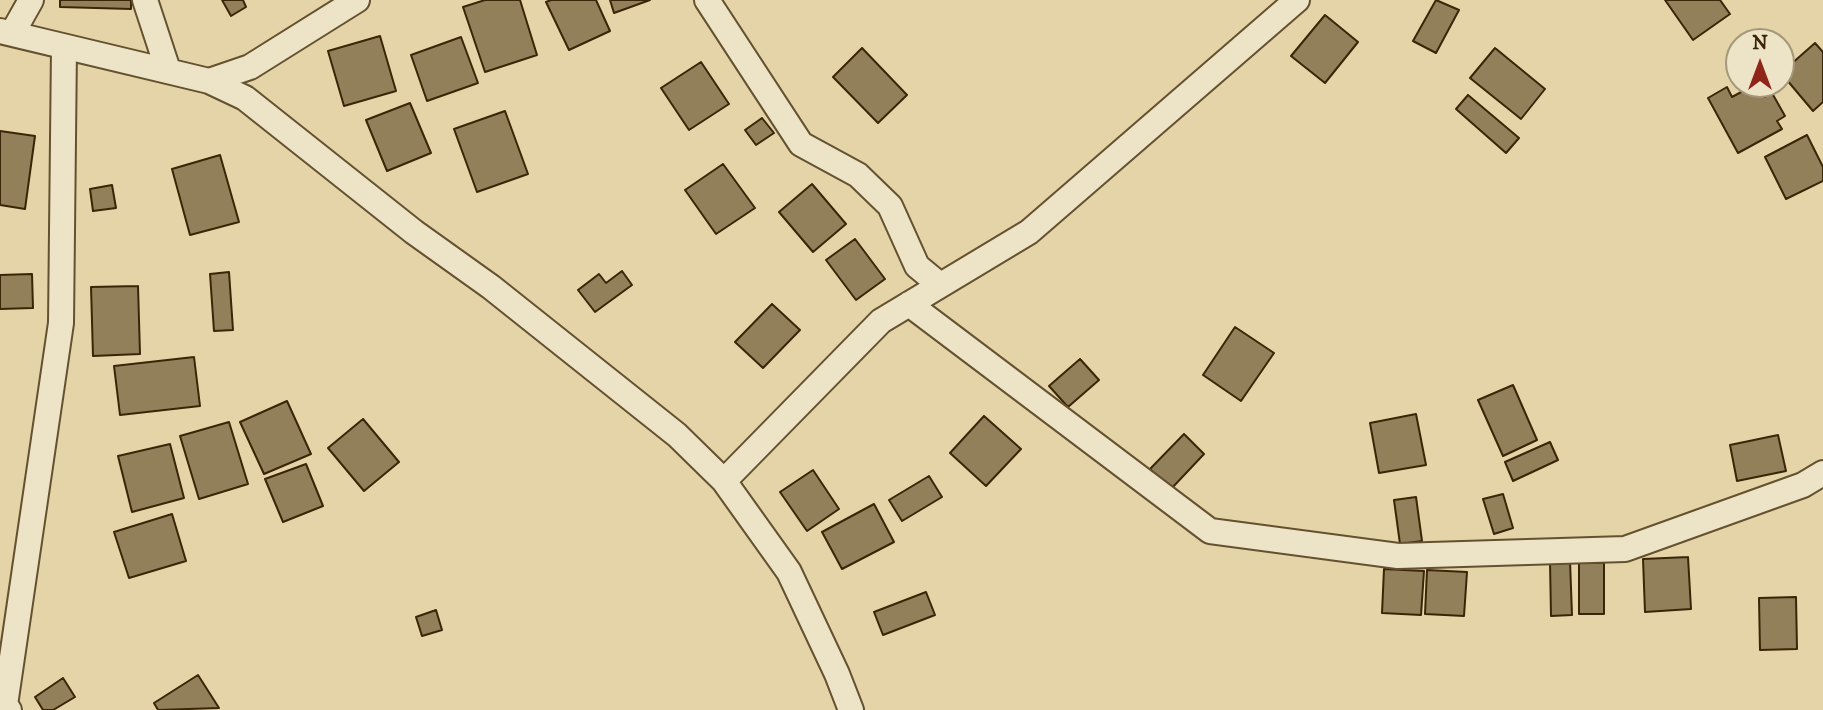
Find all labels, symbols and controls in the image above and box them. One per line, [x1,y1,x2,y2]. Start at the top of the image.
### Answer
north arrow [1725,28,1795,98]
text: N [1752,32,1768,55]

